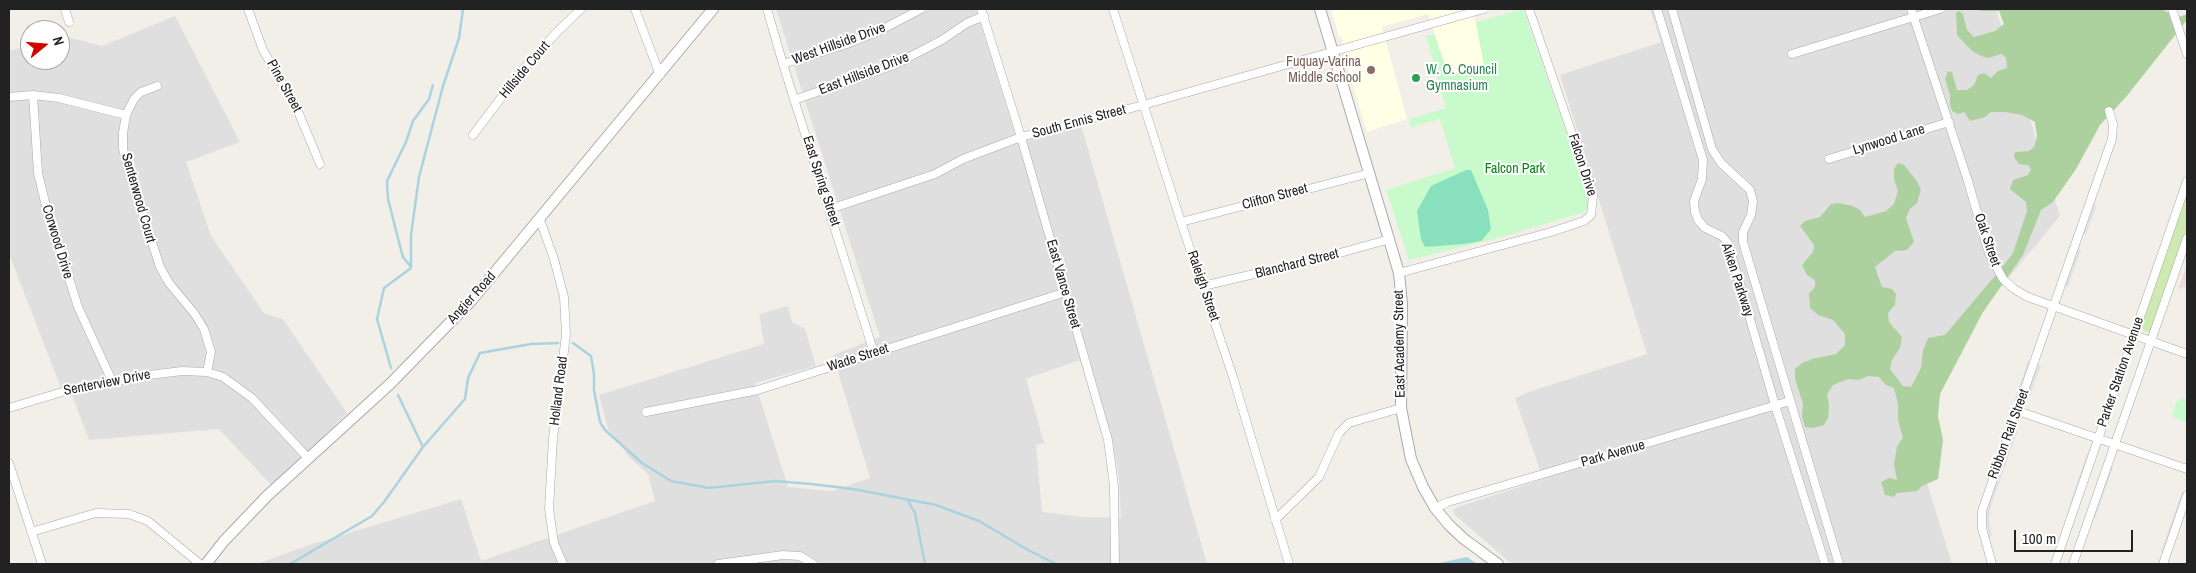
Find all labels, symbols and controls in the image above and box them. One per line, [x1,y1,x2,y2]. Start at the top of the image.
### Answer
street label: West Hillside Drive [790,19,888,69]
north arrow [20,20,70,70]
text: N [49,34,68,47]
street label: Hillside Court [496,38,554,102]
street label: East Hillside Drive [817,49,911,99]
place label: Fuquay-Varina Middle School [1286,54,1361,86]
street label: Pine Street [263,57,305,115]
place label: W. O. Council Gymnasium [1426,62,1497,94]
marker: Fuquay-Varina Middle School [1365,64,1377,76]
marker: W. O. Council Gymnasium [1410,72,1422,84]
street label: South Ennis Street [1030,101,1128,143]
street label: Lynwood Lane [1851,121,1927,159]
street label: Falcon Drive [1564,132,1600,198]
street label: East Spring Street [799,134,843,228]
street label: Senterwood Court [117,151,159,245]
park label: Falcon Park [1485,161,1545,177]
street label: Clifton Street [1240,180,1310,214]
street label: Corwood Drive [38,203,76,281]
street label: Oak Street [1970,211,2004,269]
street label: East Vance Street [1042,238,1084,330]
street label: Aiken Parkway [1717,241,1757,319]
street label: Blanchard Street [1253,246,1341,282]
street label: Raleigh Street [1183,249,1223,323]
street label: Angier Road [444,268,500,328]
street label: East Academy Street [1391,290,1409,398]
street label: Parker Station Avenue [2094,315,2148,429]
street label: Wade Street [825,340,891,376]
street label: Holland Road [546,355,572,427]
street label: Senterview Drive [62,366,152,400]
street label: Ribbon Rail Street [1985,387,2033,481]
street label: Park Avenue [1579,437,1647,471]
scale bar [2016,520,2135,552]
text: 100 m [2022,528,2056,549]

